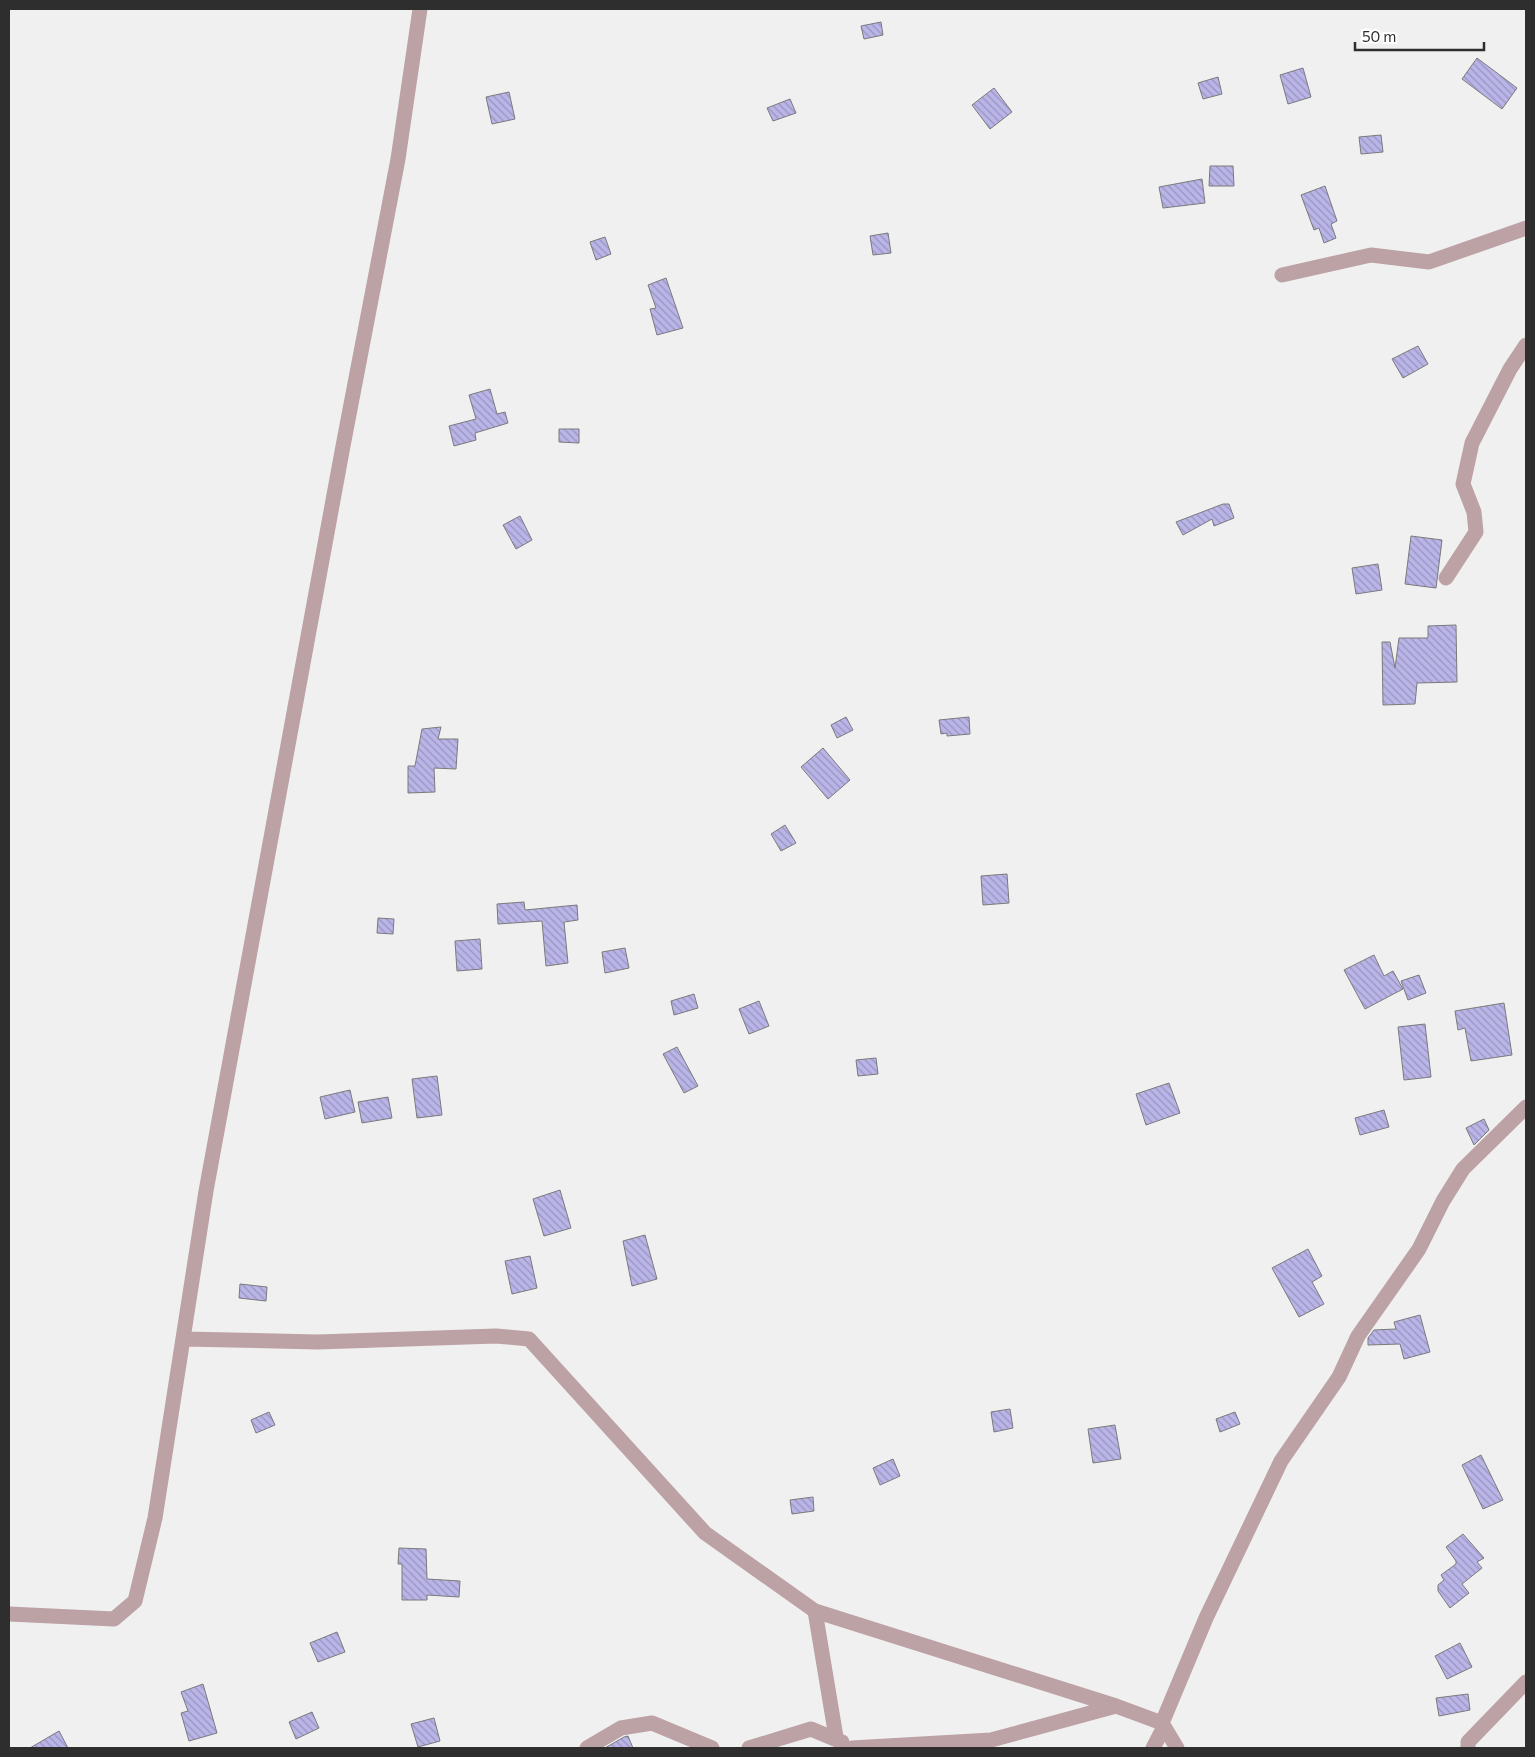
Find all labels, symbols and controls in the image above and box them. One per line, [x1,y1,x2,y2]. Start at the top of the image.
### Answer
scale bar [1355,20,1484,52]
text: 50 m [1362,27,1396,45]

